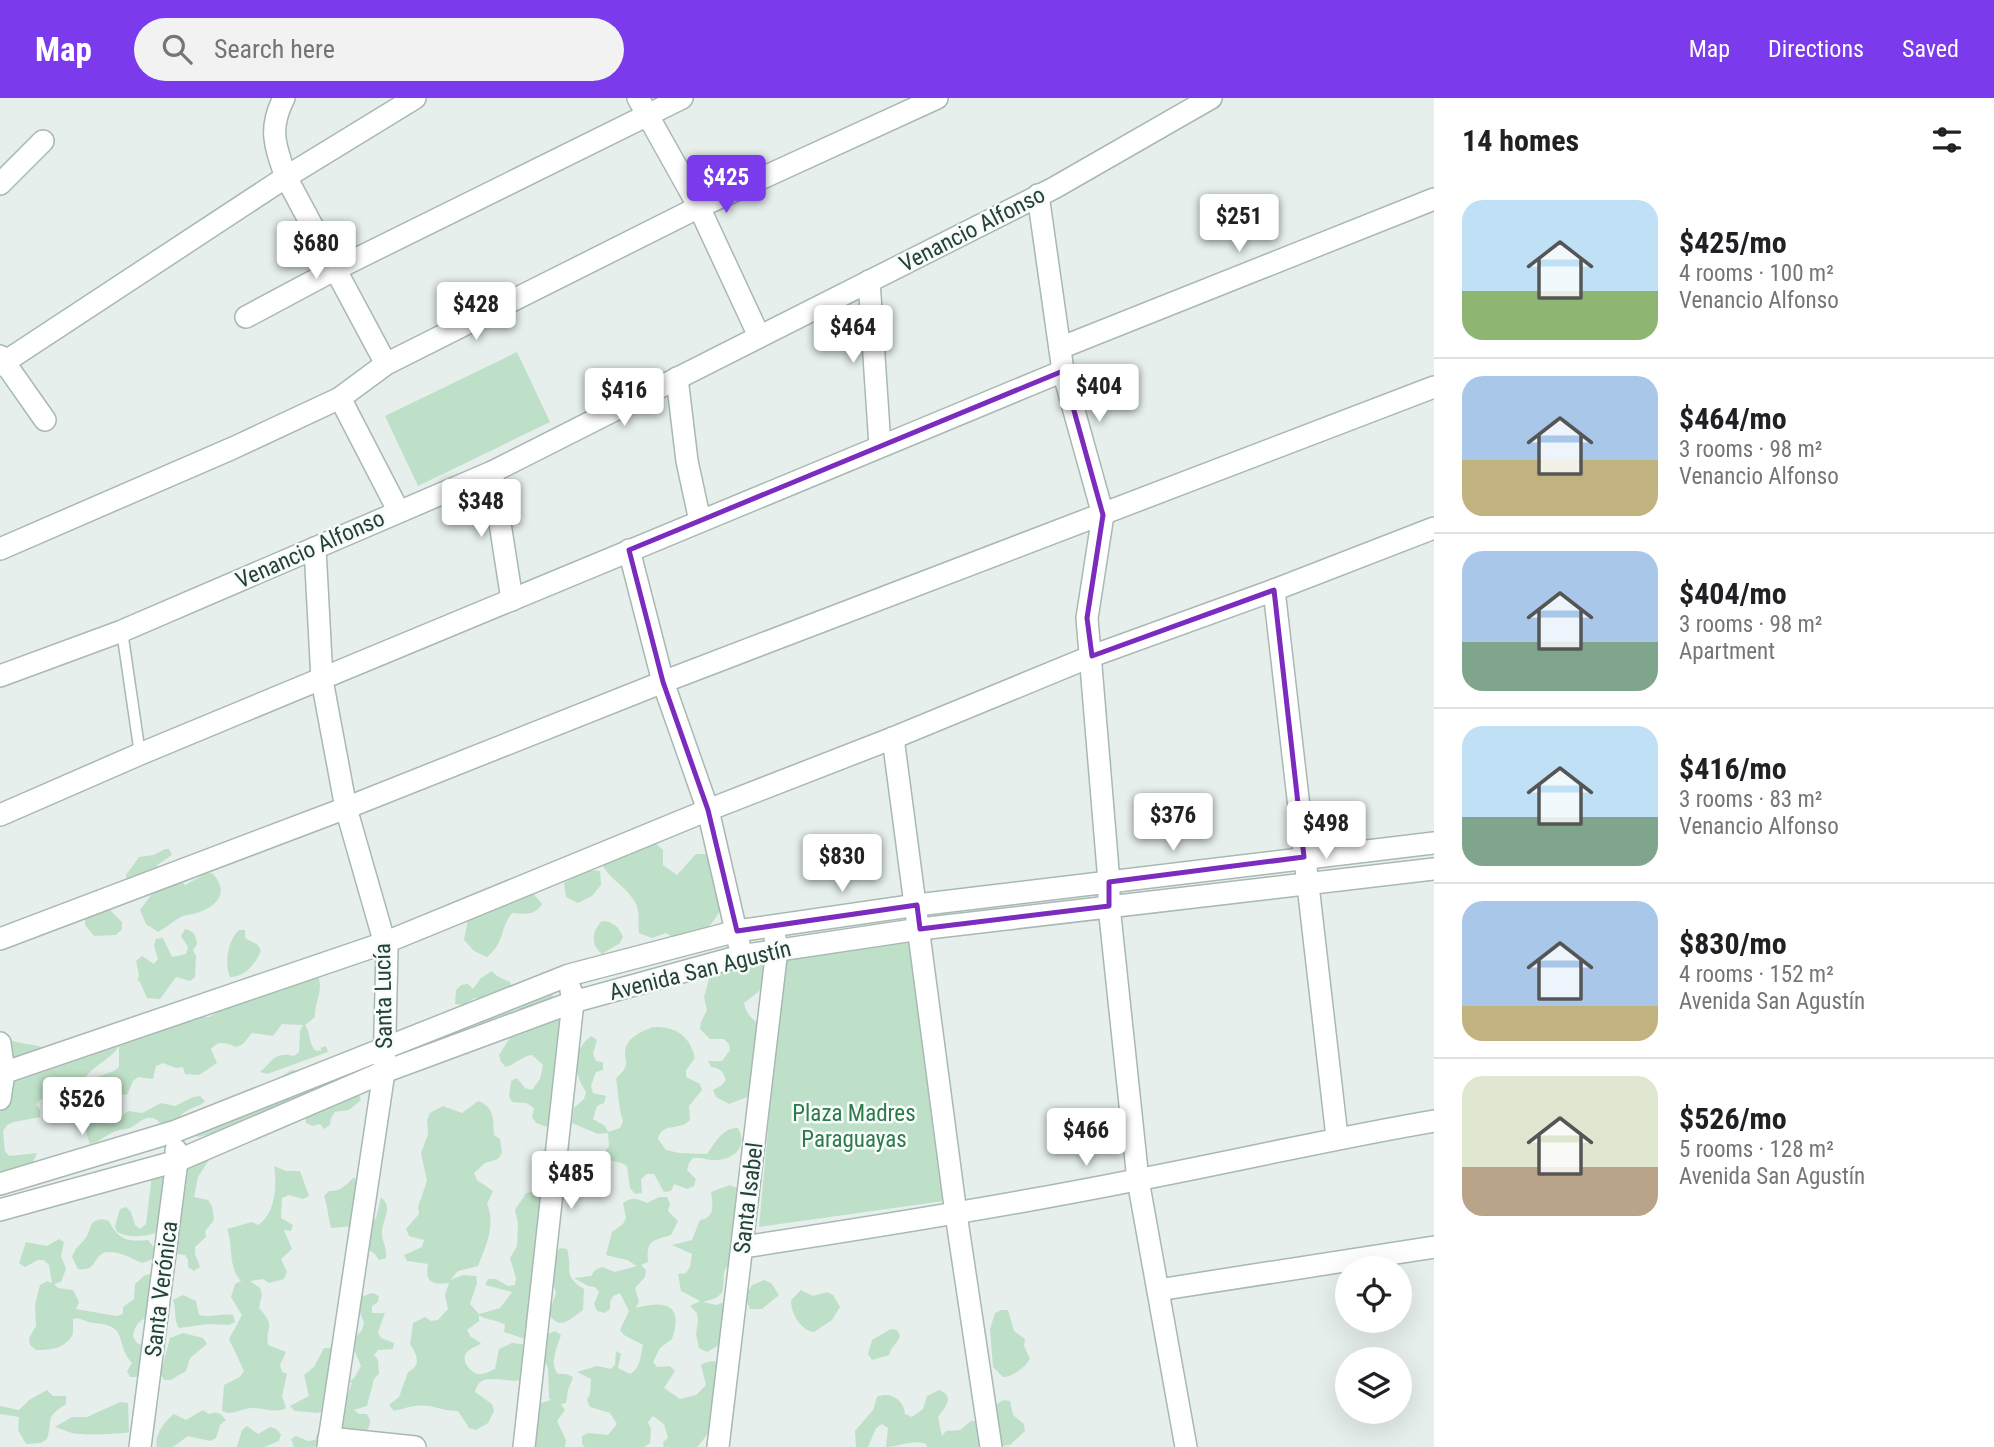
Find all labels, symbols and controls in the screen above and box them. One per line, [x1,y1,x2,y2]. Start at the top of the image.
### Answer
search box [134,18,624,81]
text: Map [35,30,92,69]
icon: search [158,30,196,68]
text: Search here [214,34,335,64]
text: Map [1689,35,1730,63]
text: Directions [1768,35,1864,63]
text: Saved [1902,35,1959,63]
icon: filters [1928,121,1966,159]
text: 14 homes [1462,123,1579,158]
pin: $425 [685,156,767,215]
text: $425 [703,164,749,191]
street label: Venancio Alfonso [895,181,1050,278]
pin: $251 [1198,194,1280,254]
text: $251 [1216,203,1262,230]
pin: $680 [275,222,357,281]
text: $425/mo [1679,225,1787,260]
icon: home [1518,228,1602,312]
text: $680 [293,230,339,257]
text: 4 rooms · 100 m² [1679,260,1834,287]
pin: $428 [435,282,517,342]
text: Venancio Alfonso [1679,287,1839,314]
text: $428 [453,291,499,318]
pin: $464 [812,306,894,365]
text: $464 [830,314,876,341]
pin: $404 [1058,364,1140,424]
pin: $416 [583,368,665,428]
text: $404 [1076,373,1122,400]
text: $416 [601,377,647,404]
text: $464/mo [1679,401,1787,436]
icon: home [1518,404,1602,488]
text: 3 rooms · 98 m² [1679,436,1822,463]
text: Venancio Alfonso [1679,463,1839,490]
pin: $348 [440,480,522,539]
text: $348 [458,488,504,515]
street label: Venancio Alfonso [232,505,389,594]
text: $404/mo [1679,576,1787,611]
icon: home [1518,579,1602,663]
text: 3 rooms · 98 m² [1679,611,1822,638]
text: Apartment [1679,638,1775,665]
text: $416/mo [1679,751,1787,786]
icon: home [1518,754,1602,838]
text: 3 rooms · 83 m² [1679,786,1822,813]
pin: $376 [1132,794,1214,853]
text: $376 [1150,802,1196,829]
pin: $498 [1285,802,1367,861]
text: $498 [1303,810,1349,837]
text: Venancio Alfonso [1679,813,1839,840]
pin: $830 [801,834,883,894]
text: $830 [819,843,865,870]
text: $830/mo [1679,926,1787,961]
icon: home [1518,929,1602,1013]
street label: Avenida San Agustín [606,935,794,1006]
street label: Santa Lucía [369,943,398,1049]
text: 4 rooms · 152 m² [1679,961,1834,988]
text: Avenida San Agustín [1679,988,1865,1015]
pin: $526 [41,1077,123,1137]
text: $526 [59,1086,105,1113]
park label: Plaza Madres Paraguayas [792,1100,916,1153]
text: $526/mo [1679,1101,1787,1136]
icon: home [1518,1104,1602,1188]
pin: $466 [1045,1108,1127,1168]
text: $466 [1063,1117,1109,1144]
text: 5 rooms · 128 m² [1679,1136,1834,1163]
street label: Santa Isabel [728,1141,769,1255]
pin: $485 [530,1152,612,1211]
text: $485 [548,1160,594,1187]
text: Avenida San Agustín [1679,1163,1865,1190]
street label: Santa Verónica [140,1220,183,1359]
map controls [1335,1256,1412,1424]
button: locate [1335,1256,1412,1333]
button: layers [1335,1347,1412,1424]

